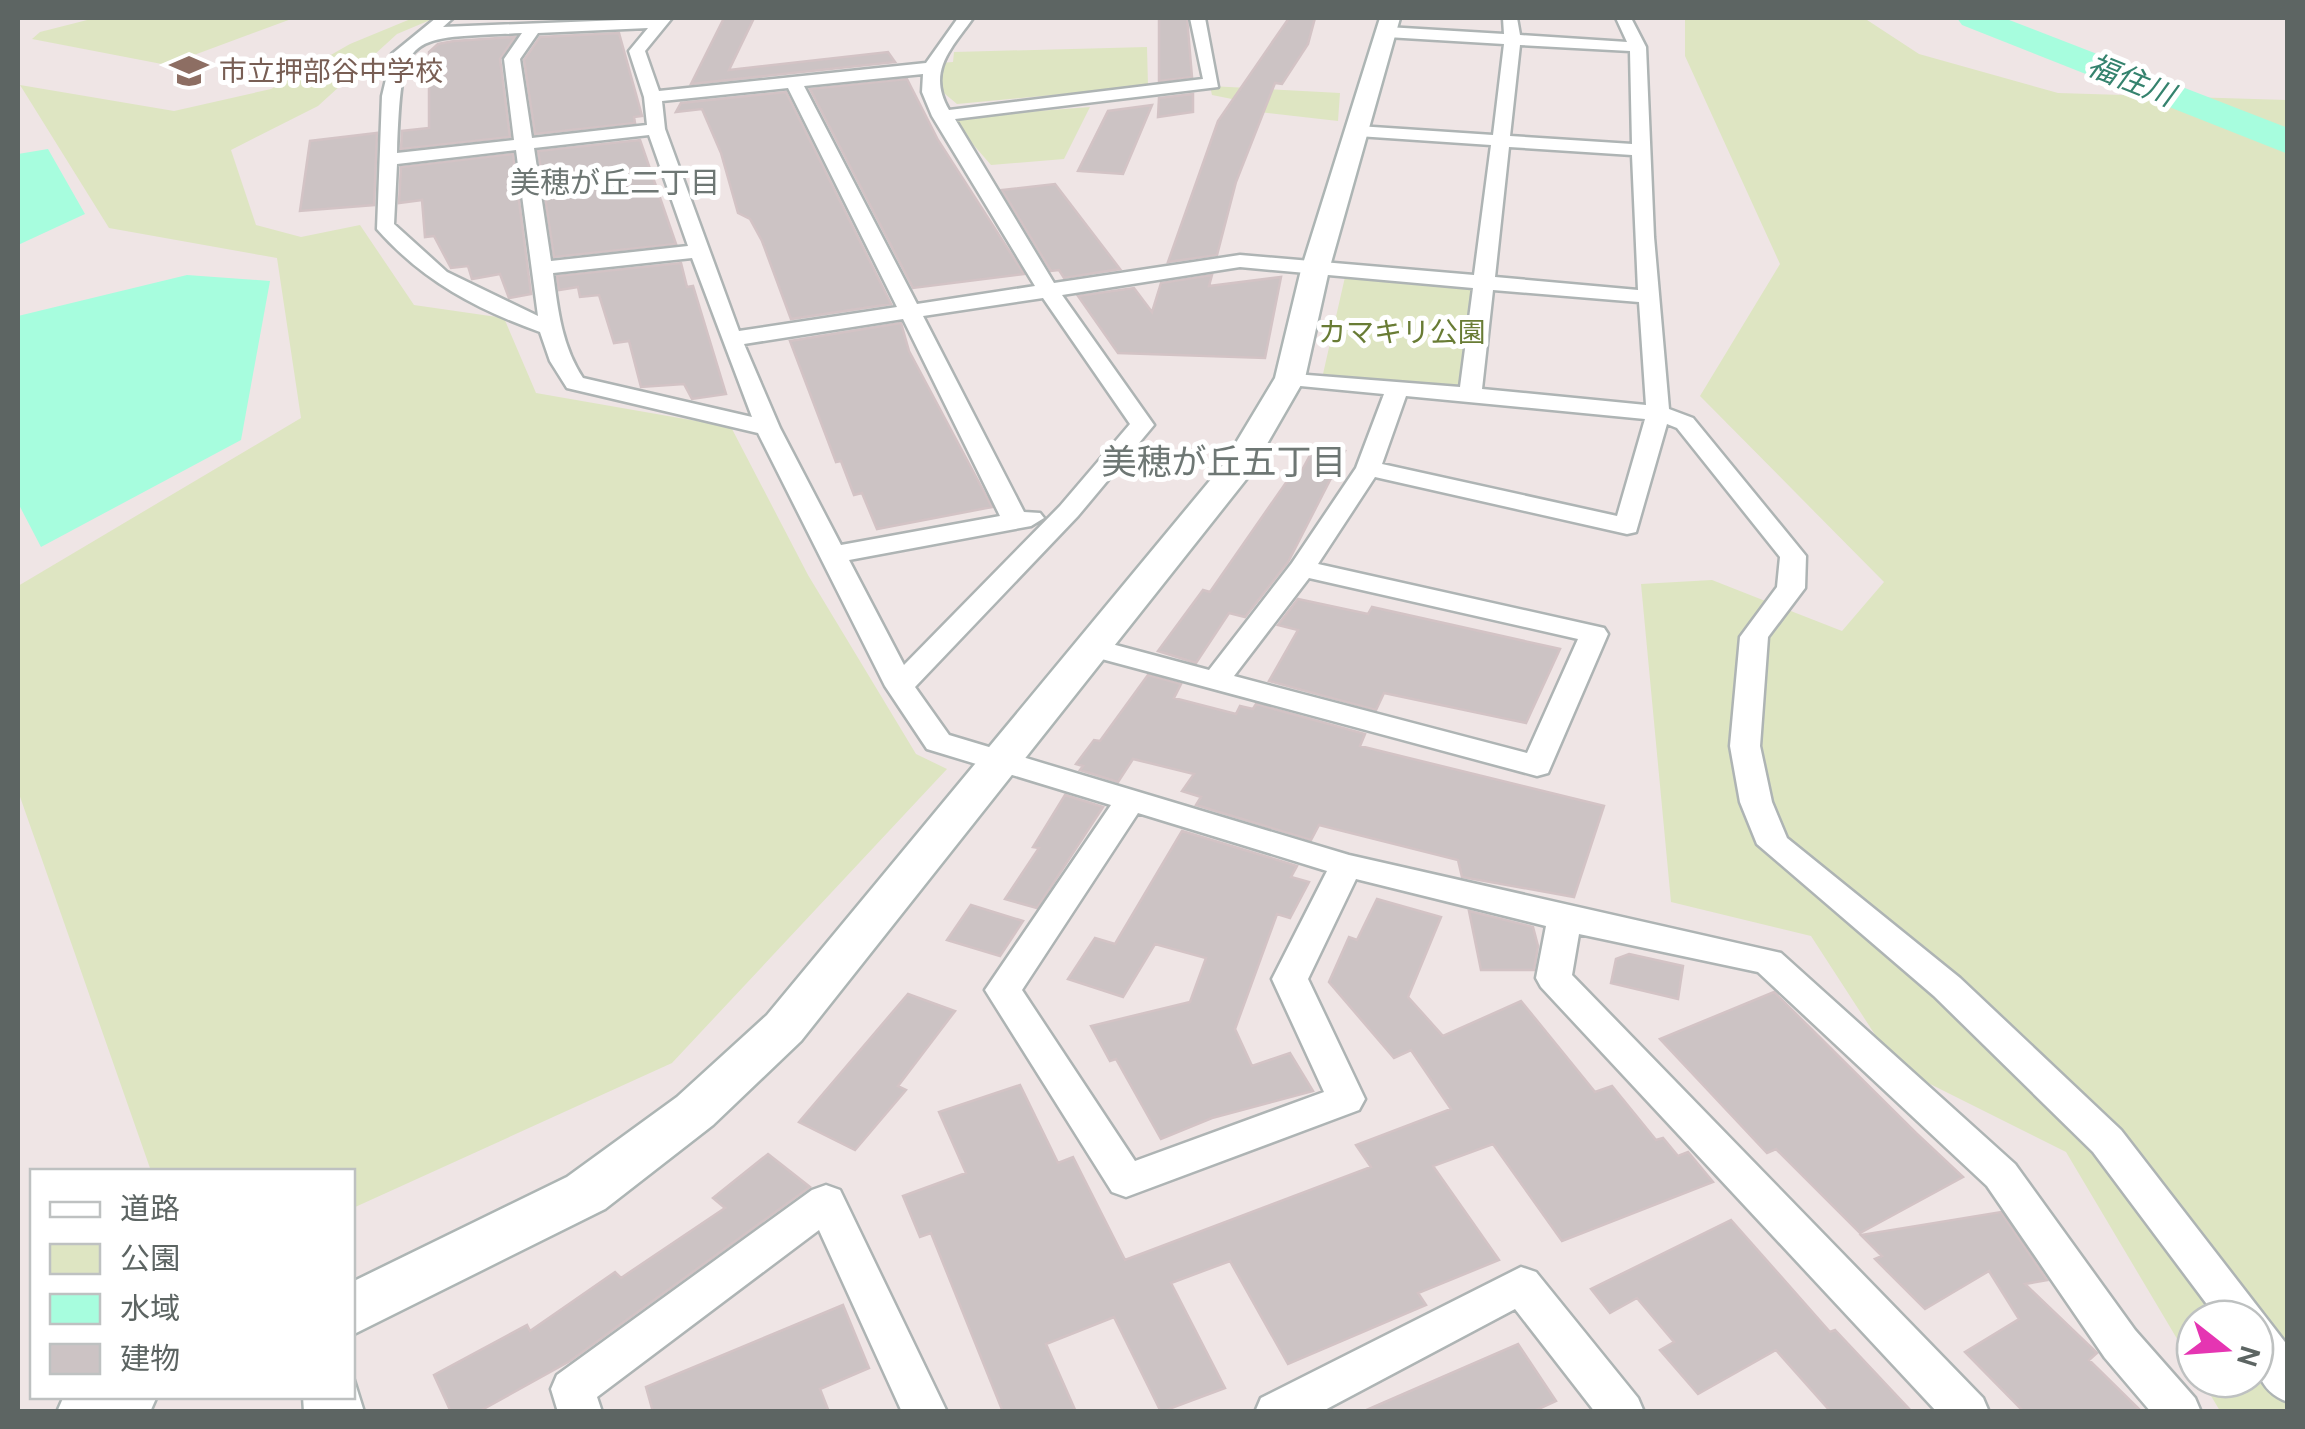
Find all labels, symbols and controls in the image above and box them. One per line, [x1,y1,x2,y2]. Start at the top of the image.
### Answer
water label: 福住川 [2082,46,2182,115]
school or university icon: 市立押部谷中学校 [168,50,210,92]
place label: 市立押部谷中学校 [219,54,443,88]
district label: 美穂が丘二丁目 [510,164,720,201]
park label: カマキリ公園 [1318,315,1486,349]
district label: 美穂が丘五丁目 [1101,440,1347,483]
legend [30,1169,355,1399]
text: 道路 [120,1190,180,1227]
text: 公園 [120,1240,180,1277]
text: 水域 [120,1290,180,1327]
north arrow [2175,1299,2275,1399]
text: 建物 [120,1340,180,1377]
text: N [2230,1342,2268,1371]

